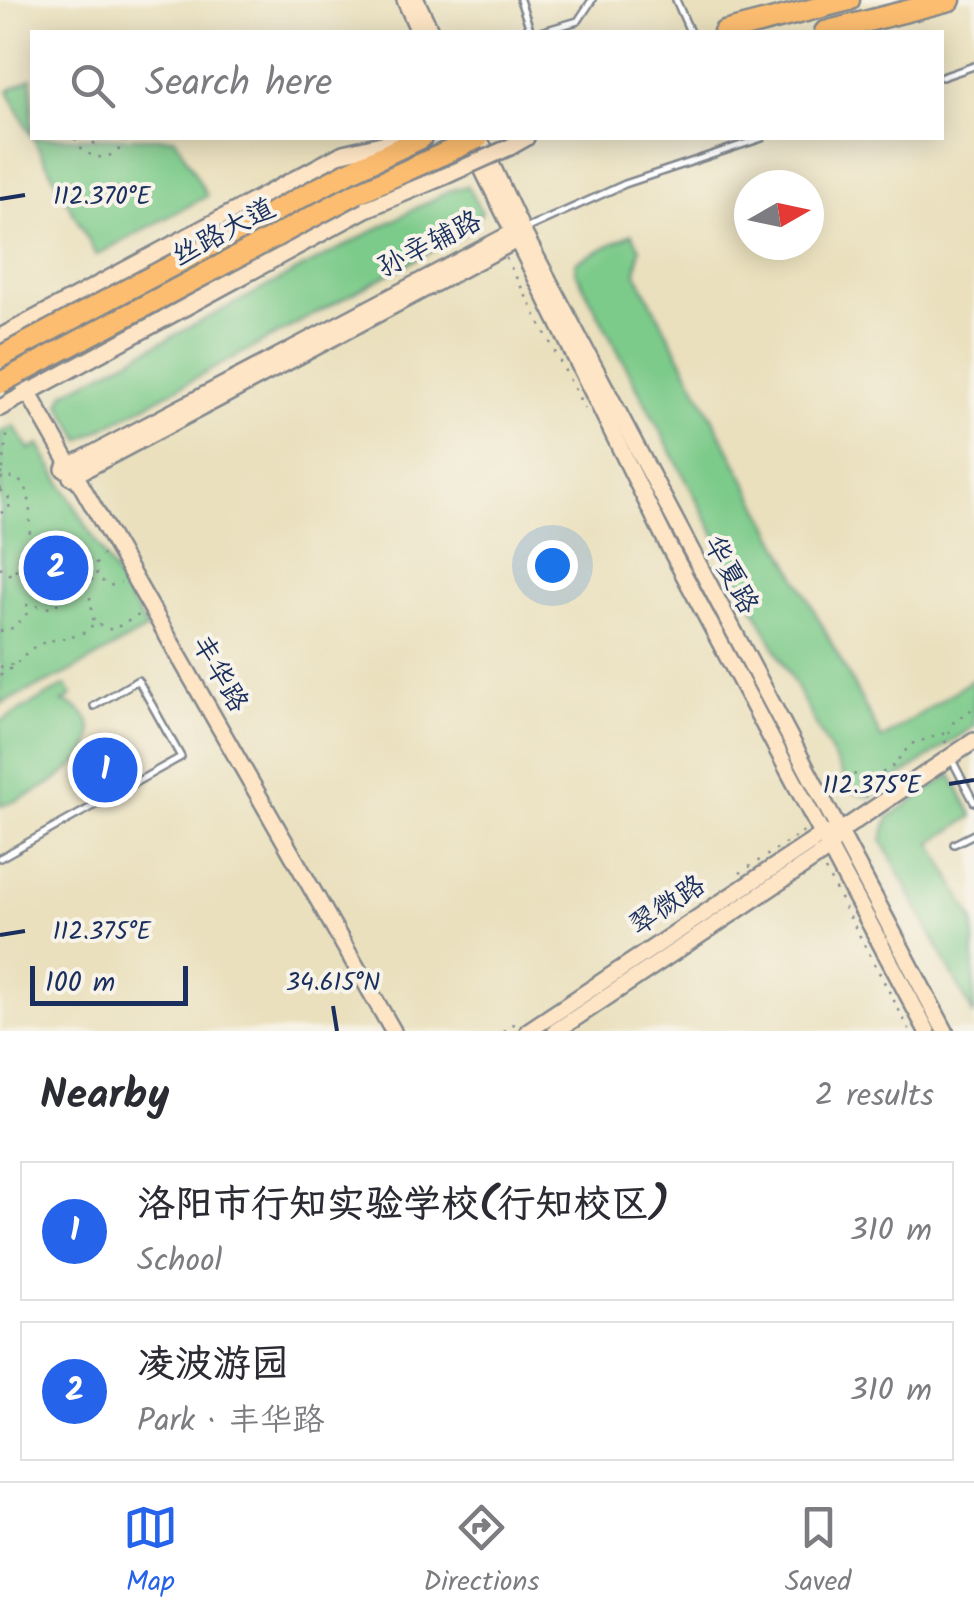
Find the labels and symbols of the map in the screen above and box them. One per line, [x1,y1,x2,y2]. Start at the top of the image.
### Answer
north arrow [734,170,824,260]
text: 112.370°E [53,177,152,217]
street label: 丝路大道 [164,187,284,279]
street label: 孙辛辅路 [370,200,490,290]
street label: 华夏路 [690,527,770,623]
pin: 2 [23,530,88,606]
your location [527,540,578,591]
street label: 丰华路 [179,626,259,722]
pin: 1 [72,732,138,808]
text: 112.375°E [823,766,923,806]
street label: 翠微路 [621,864,715,948]
text: 112.375°E [53,912,153,952]
scale bar [30,961,188,1006]
text: 34.615°N [286,963,380,1003]

